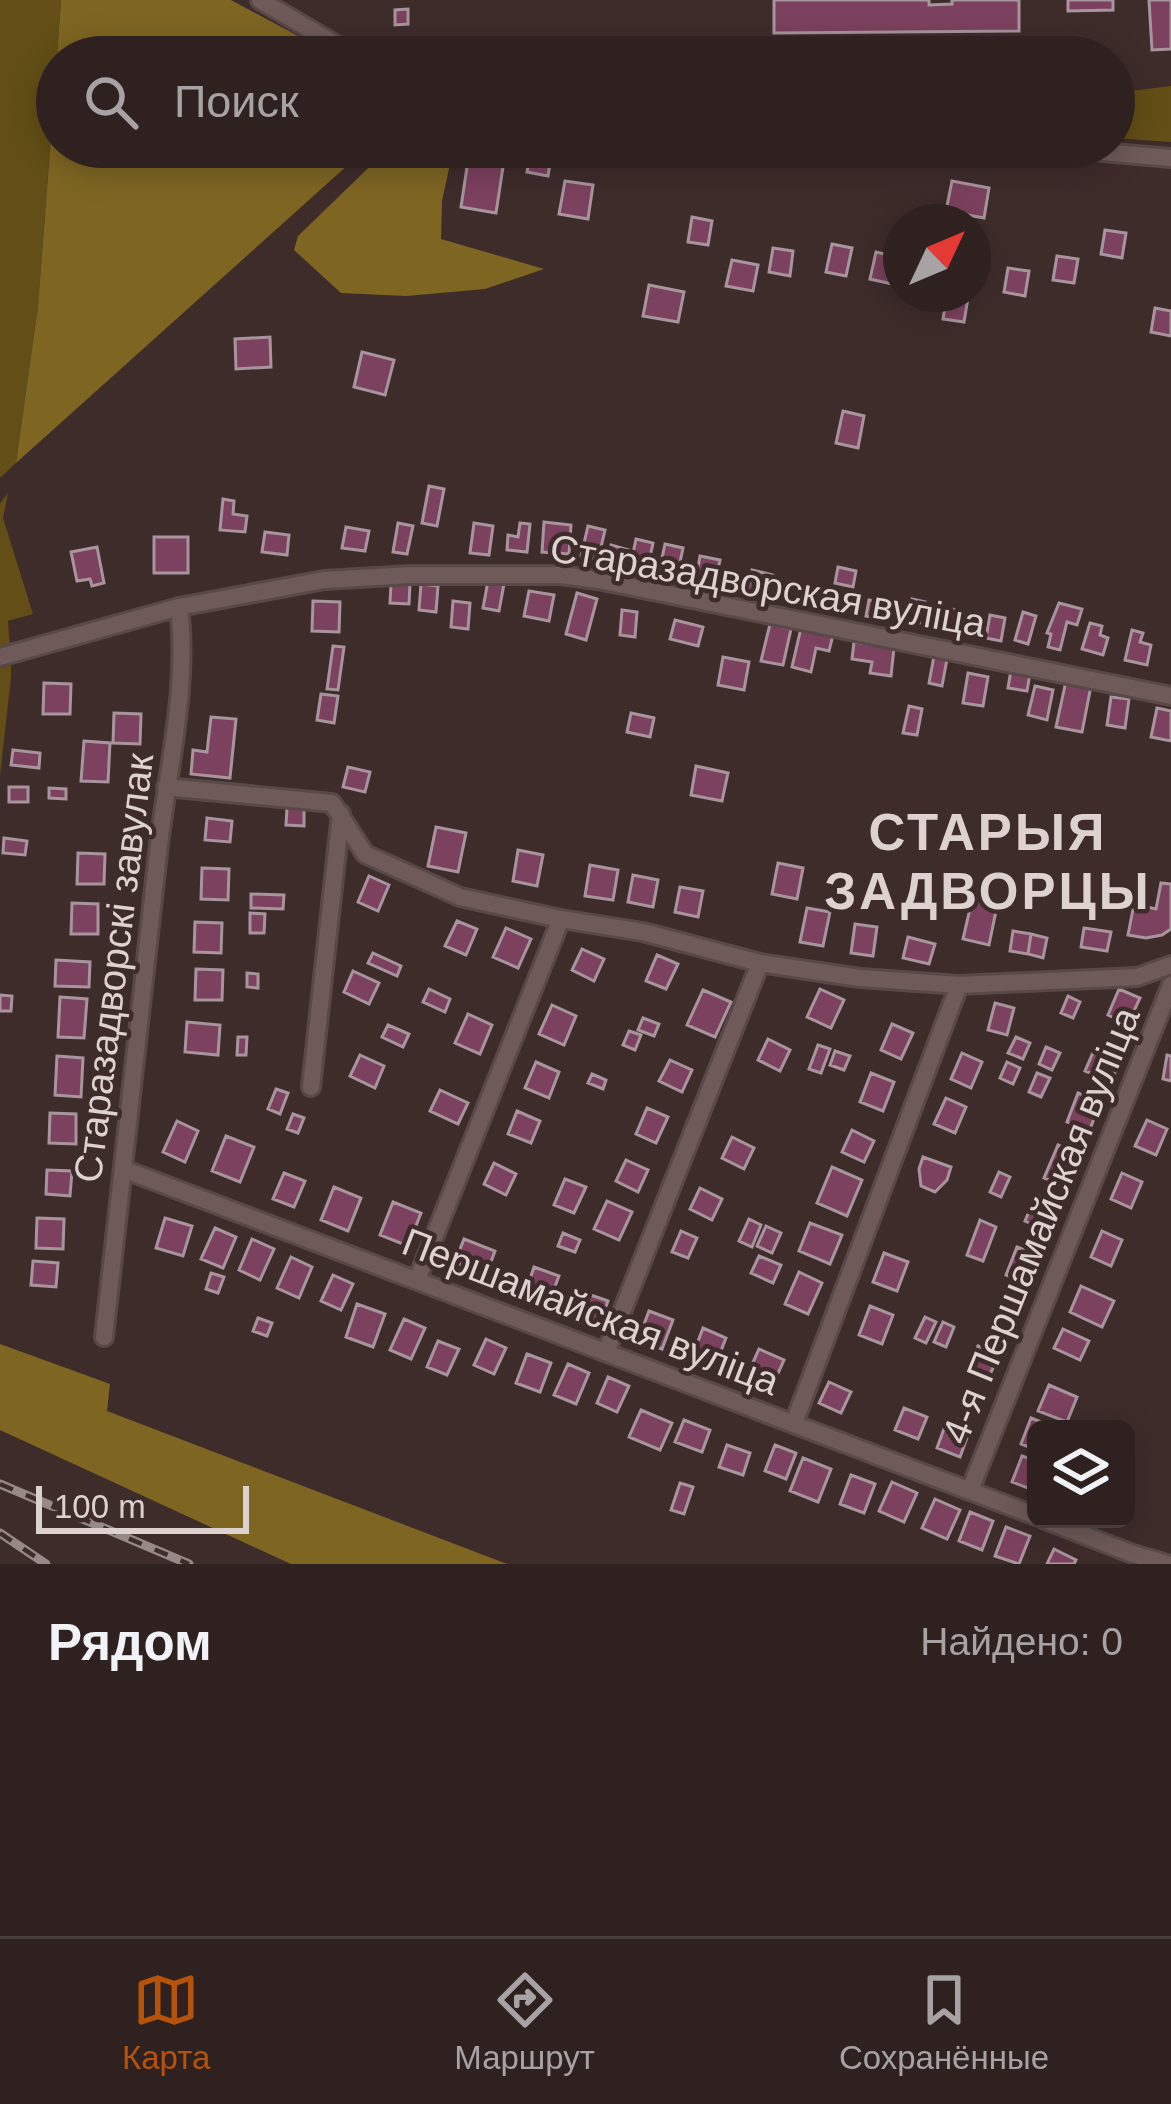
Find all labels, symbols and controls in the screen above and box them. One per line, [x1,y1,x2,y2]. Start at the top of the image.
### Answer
search box [36,36,1135,168]
icon: search [78,69,144,135]
text: Поиск [174,76,299,127]
north arrow [883,204,991,312]
street label: Старазадворская вуліца [547,526,989,645]
street label: Старазадворскі завулак [66,750,161,1185]
district label: СТАРЫЯ ЗАДВОРЦЫ [824,804,1152,920]
street label: 4-я Першамайская вуліца [933,1001,1148,1449]
street label: Першамайская вуліца [397,1220,785,1403]
map controls [1027,1420,1135,1528]
button: layers [1027,1420,1135,1528]
scale bar [36,1480,249,1533]
text: 100 m [54,1488,146,1525]
text: Рядом [48,1614,212,1671]
text: Найдено: 0 [920,1620,1123,1663]
tab: Карта [122,1967,210,2077]
tab: Маршрут [454,1967,595,2077]
tab: Сохранённые [839,1967,1049,2077]

